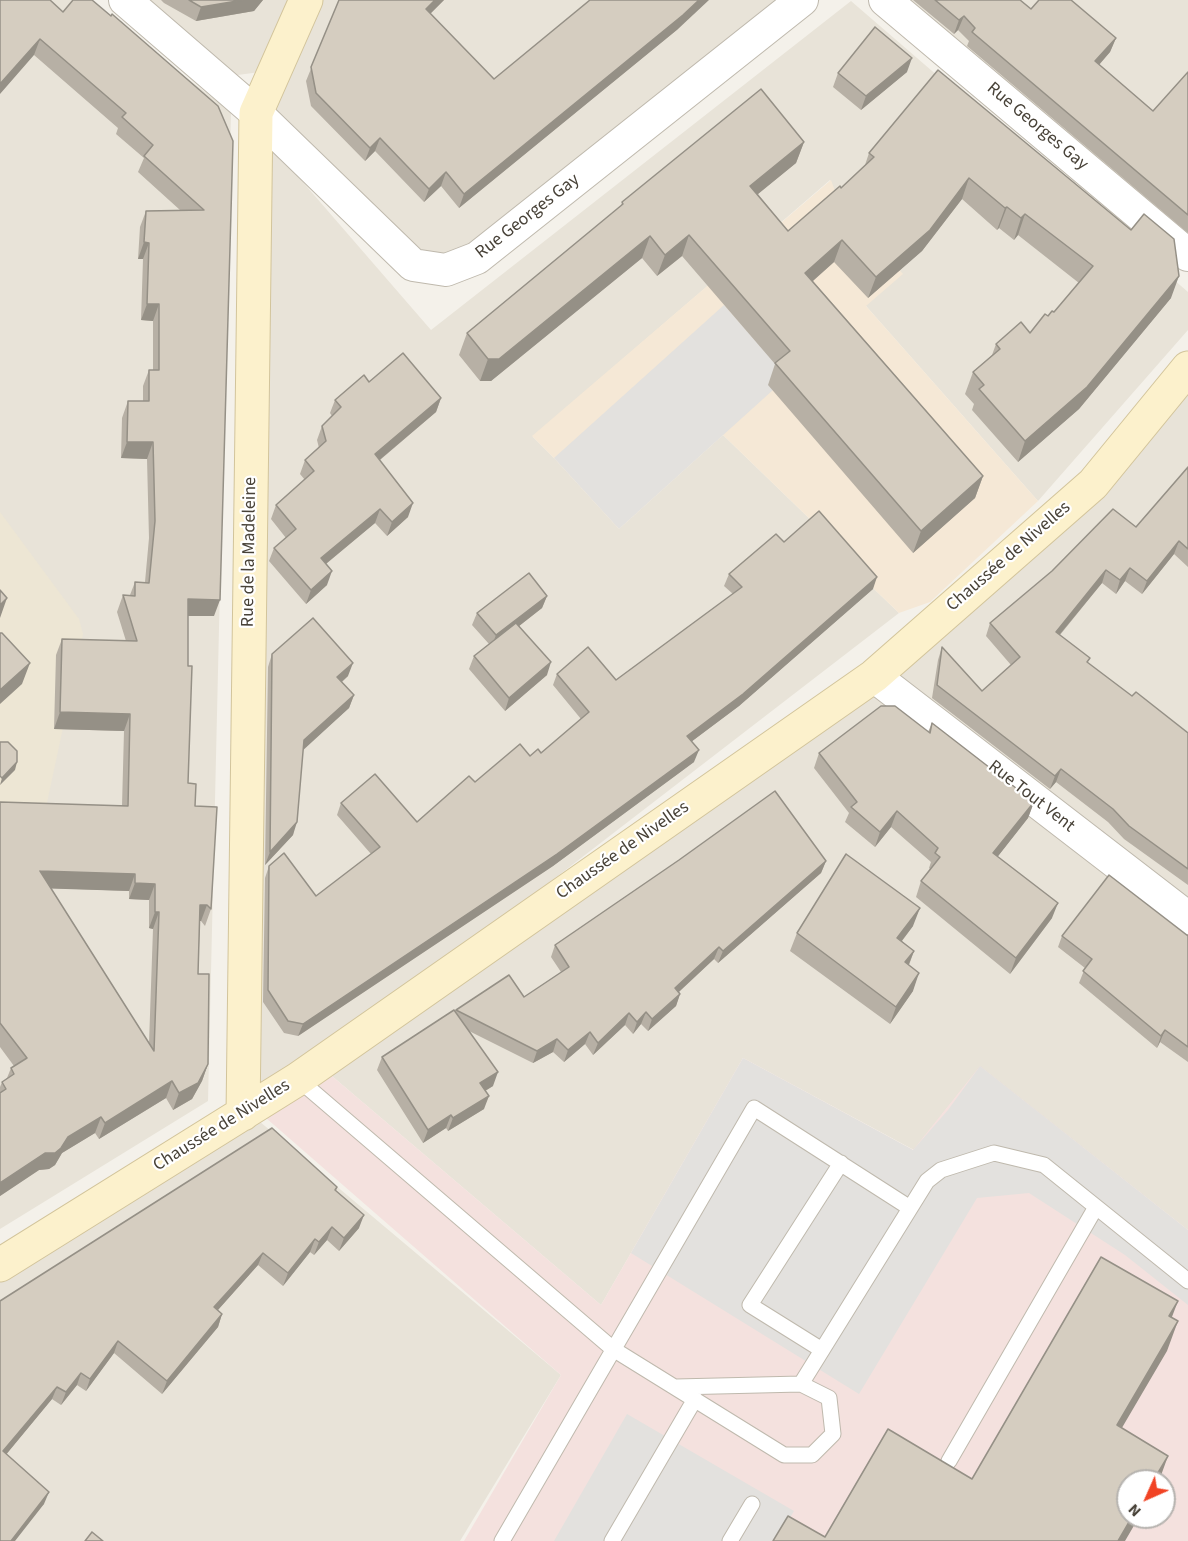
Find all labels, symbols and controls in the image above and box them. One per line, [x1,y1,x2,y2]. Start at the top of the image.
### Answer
street label: Rue Georges Gay [982,78,1092,176]
street label: Rue Georges Gay [472,170,584,264]
street label: Rue de la Madeleine [238,477,262,627]
street label: Chaussée de Nivelles [943,497,1075,617]
street label: Rue Tout Vent [983,756,1079,838]
street label: Chaussée de Nivelles [553,797,693,905]
street label: Chaussée de Nivelles [150,1075,294,1177]
north arrow [1116,1469,1176,1529]
text: N [1123,1499,1146,1522]

